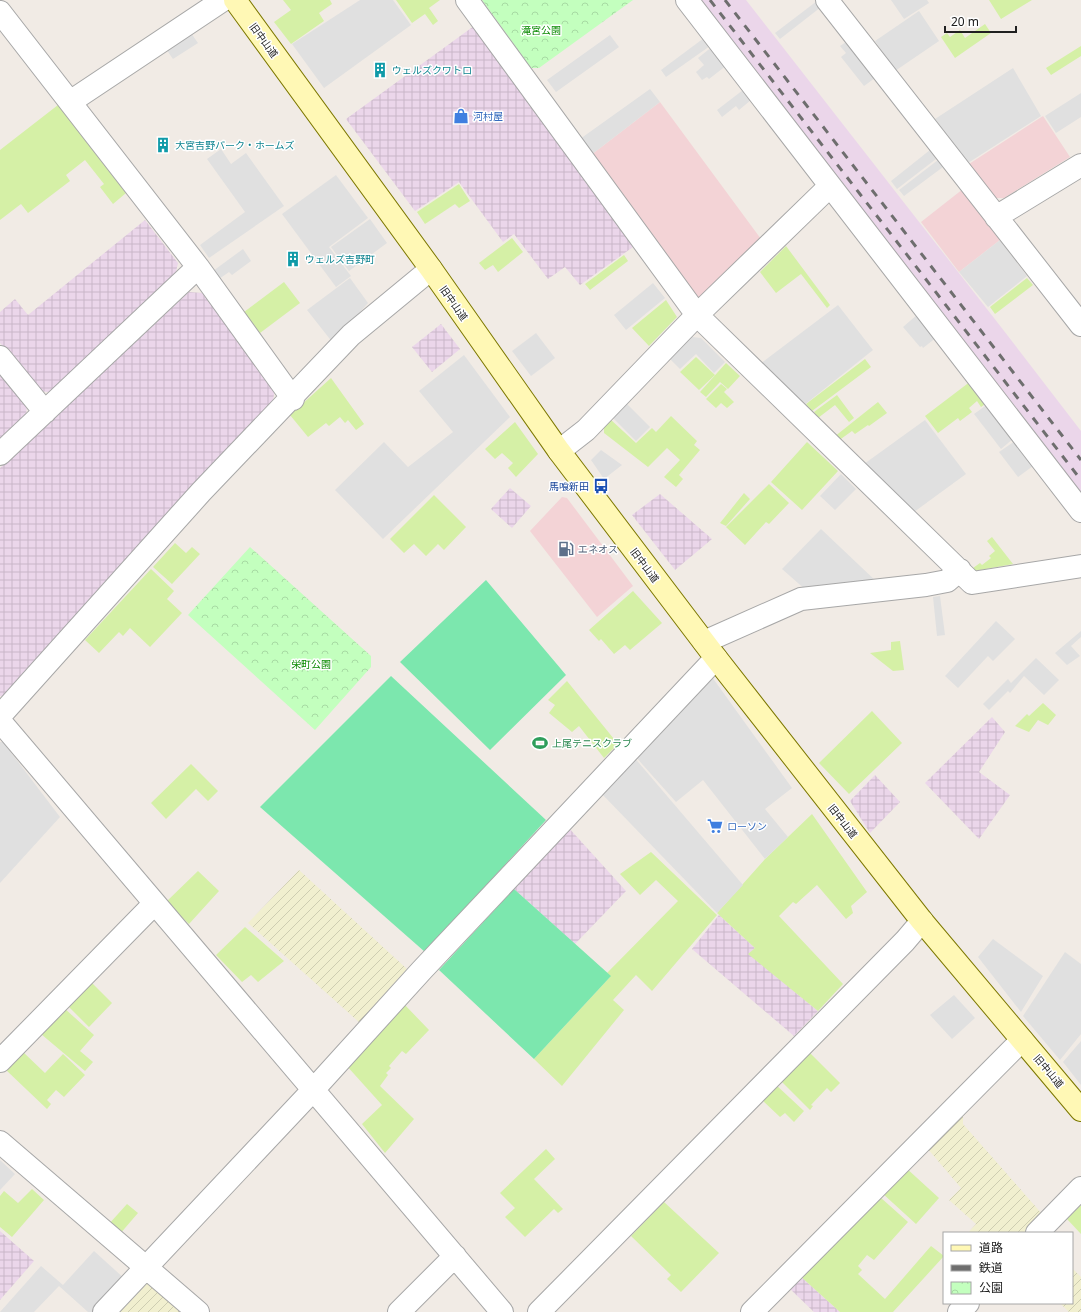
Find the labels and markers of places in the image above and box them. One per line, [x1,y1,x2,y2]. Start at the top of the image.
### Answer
building icon: ウェルズクワトロ [371,61,389,79]
place label: ウェルズクワトロ [392,63,472,77]
shop icon: 河村屋 [452,107,470,125]
place label: 河村屋 [473,109,503,123]
building icon: 大宮吉野パーク・ホームズ [154,136,172,154]
place label: 大宮吉野パーク・ホームズ [175,138,295,152]
building icon: ウェルズ吉野町 [284,250,302,268]
place label: ウェルズ吉野町 [305,252,375,266]
bus stop icon: 馬喰新田 [592,477,610,495]
place label: 馬喰新田 [549,479,589,493]
fuel station icon: エネオス [557,540,575,558]
place label: エネオス [578,542,618,556]
sports icon: 上尾テニスクラブ [531,734,549,752]
place label: 上尾テニスクラブ [552,736,632,750]
supermarket icon: ローソン [706,817,724,835]
place label: ローソン [727,819,767,833]

